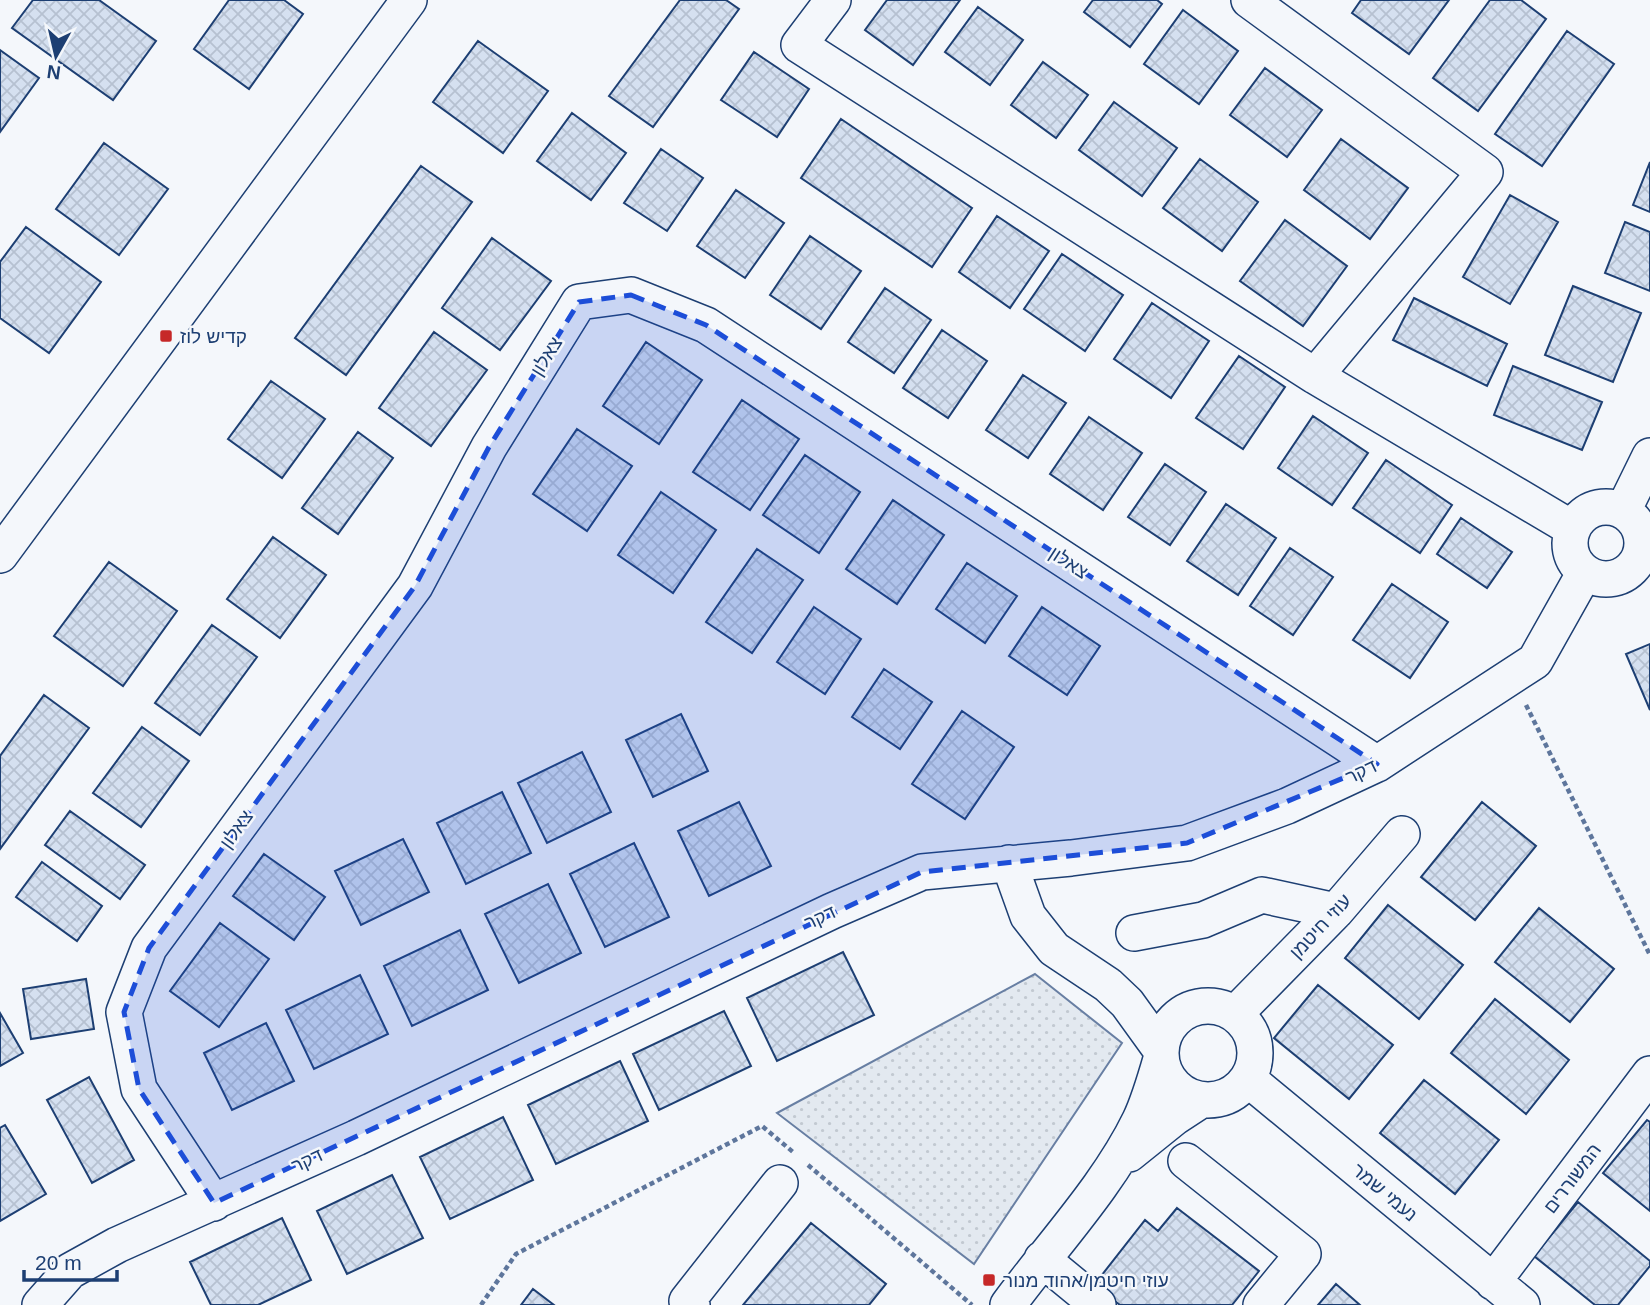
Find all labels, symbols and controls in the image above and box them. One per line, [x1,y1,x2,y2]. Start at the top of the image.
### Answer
north arrow [21,21,91,91]
text: N [45,61,62,84]
place label: קדיש לוז [180,326,247,347]
marker: קדיש לוז [158,328,174,344]
street label: צאלון [526,333,566,380]
street label: צאלון [1045,542,1092,583]
street label: דקר [1342,755,1381,788]
street label: צאלון [216,806,257,852]
street label: עוזי חיטמן [1285,890,1355,963]
street label: דקר [801,901,840,934]
street label: המשוררים [1539,1139,1605,1217]
street label: דקר [288,1144,327,1177]
street label: נעמי שמר [1348,1159,1421,1226]
scale bar [24,1238,117,1282]
text: 20 m [35,1251,82,1274]
place label: עוזי חיטמן/אהוד מנור [1003,1270,1169,1291]
marker: עוזי חיטמן/אהוד מנור [981,1272,997,1288]

